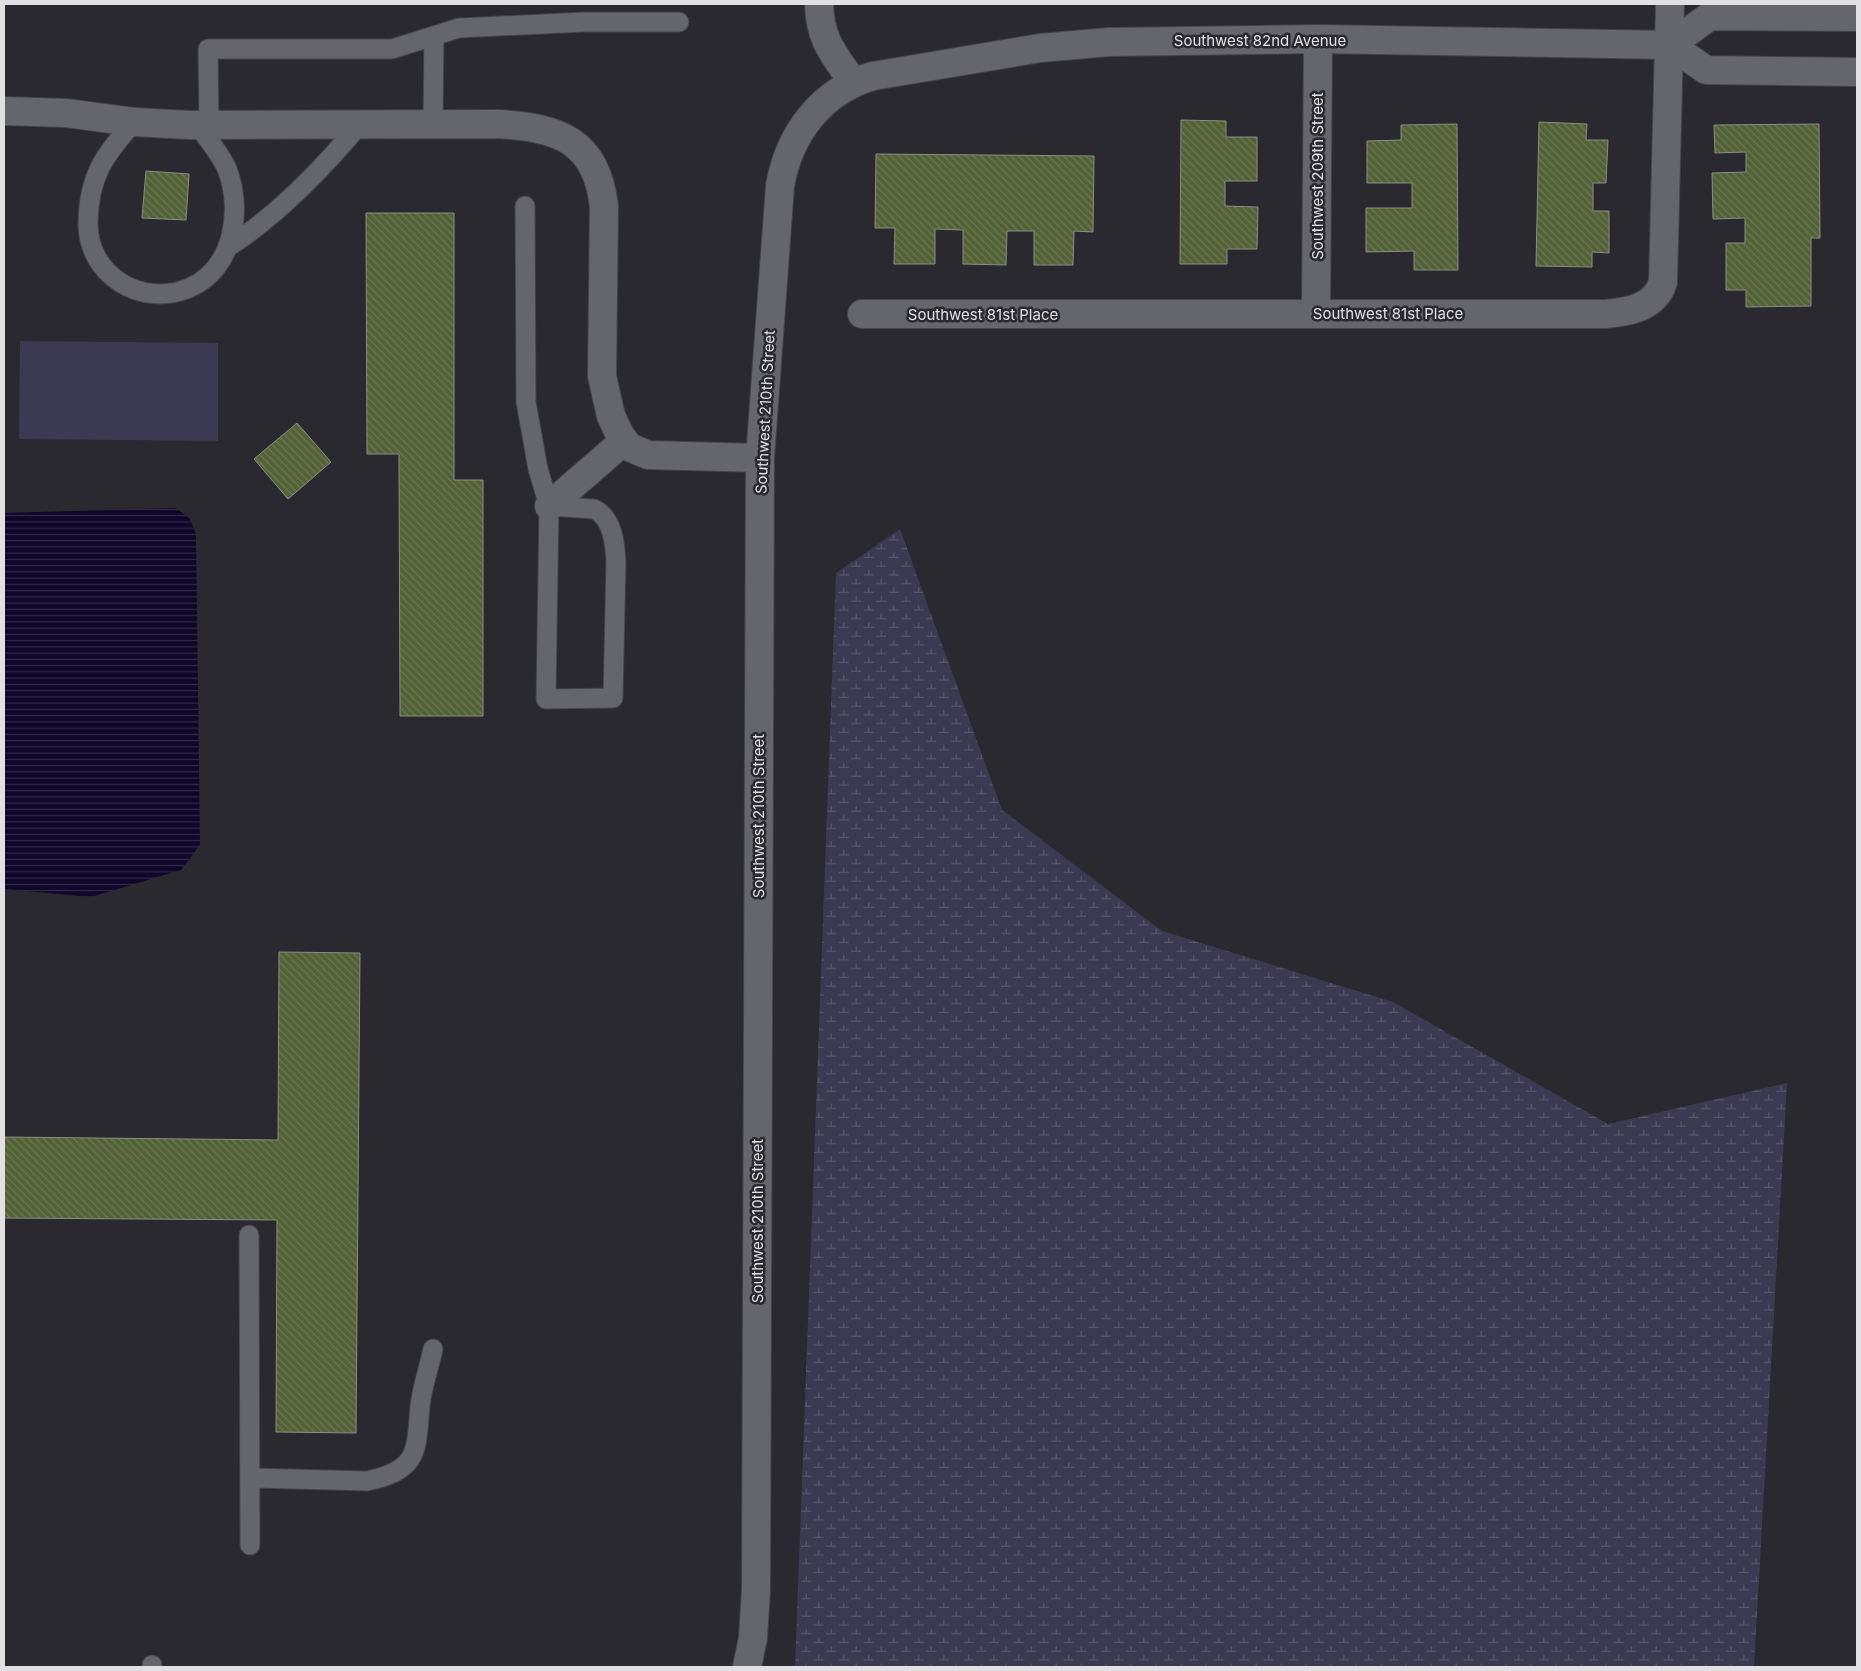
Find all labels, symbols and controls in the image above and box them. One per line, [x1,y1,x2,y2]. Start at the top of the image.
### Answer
street label: Southwest 82nd Avenue [1174,31,1346,50]
street label: Southwest 209th Street [1308,92,1327,260]
street label: Southwest 81st Place [1313,304,1463,323]
street label: Southwest 81st Place [908,305,1058,324]
street label: Southwest 210th Street [751,329,779,495]
street label: Southwest 210th Street [749,734,768,898]
street label: Southwest 210th Street [748,1139,767,1303]

